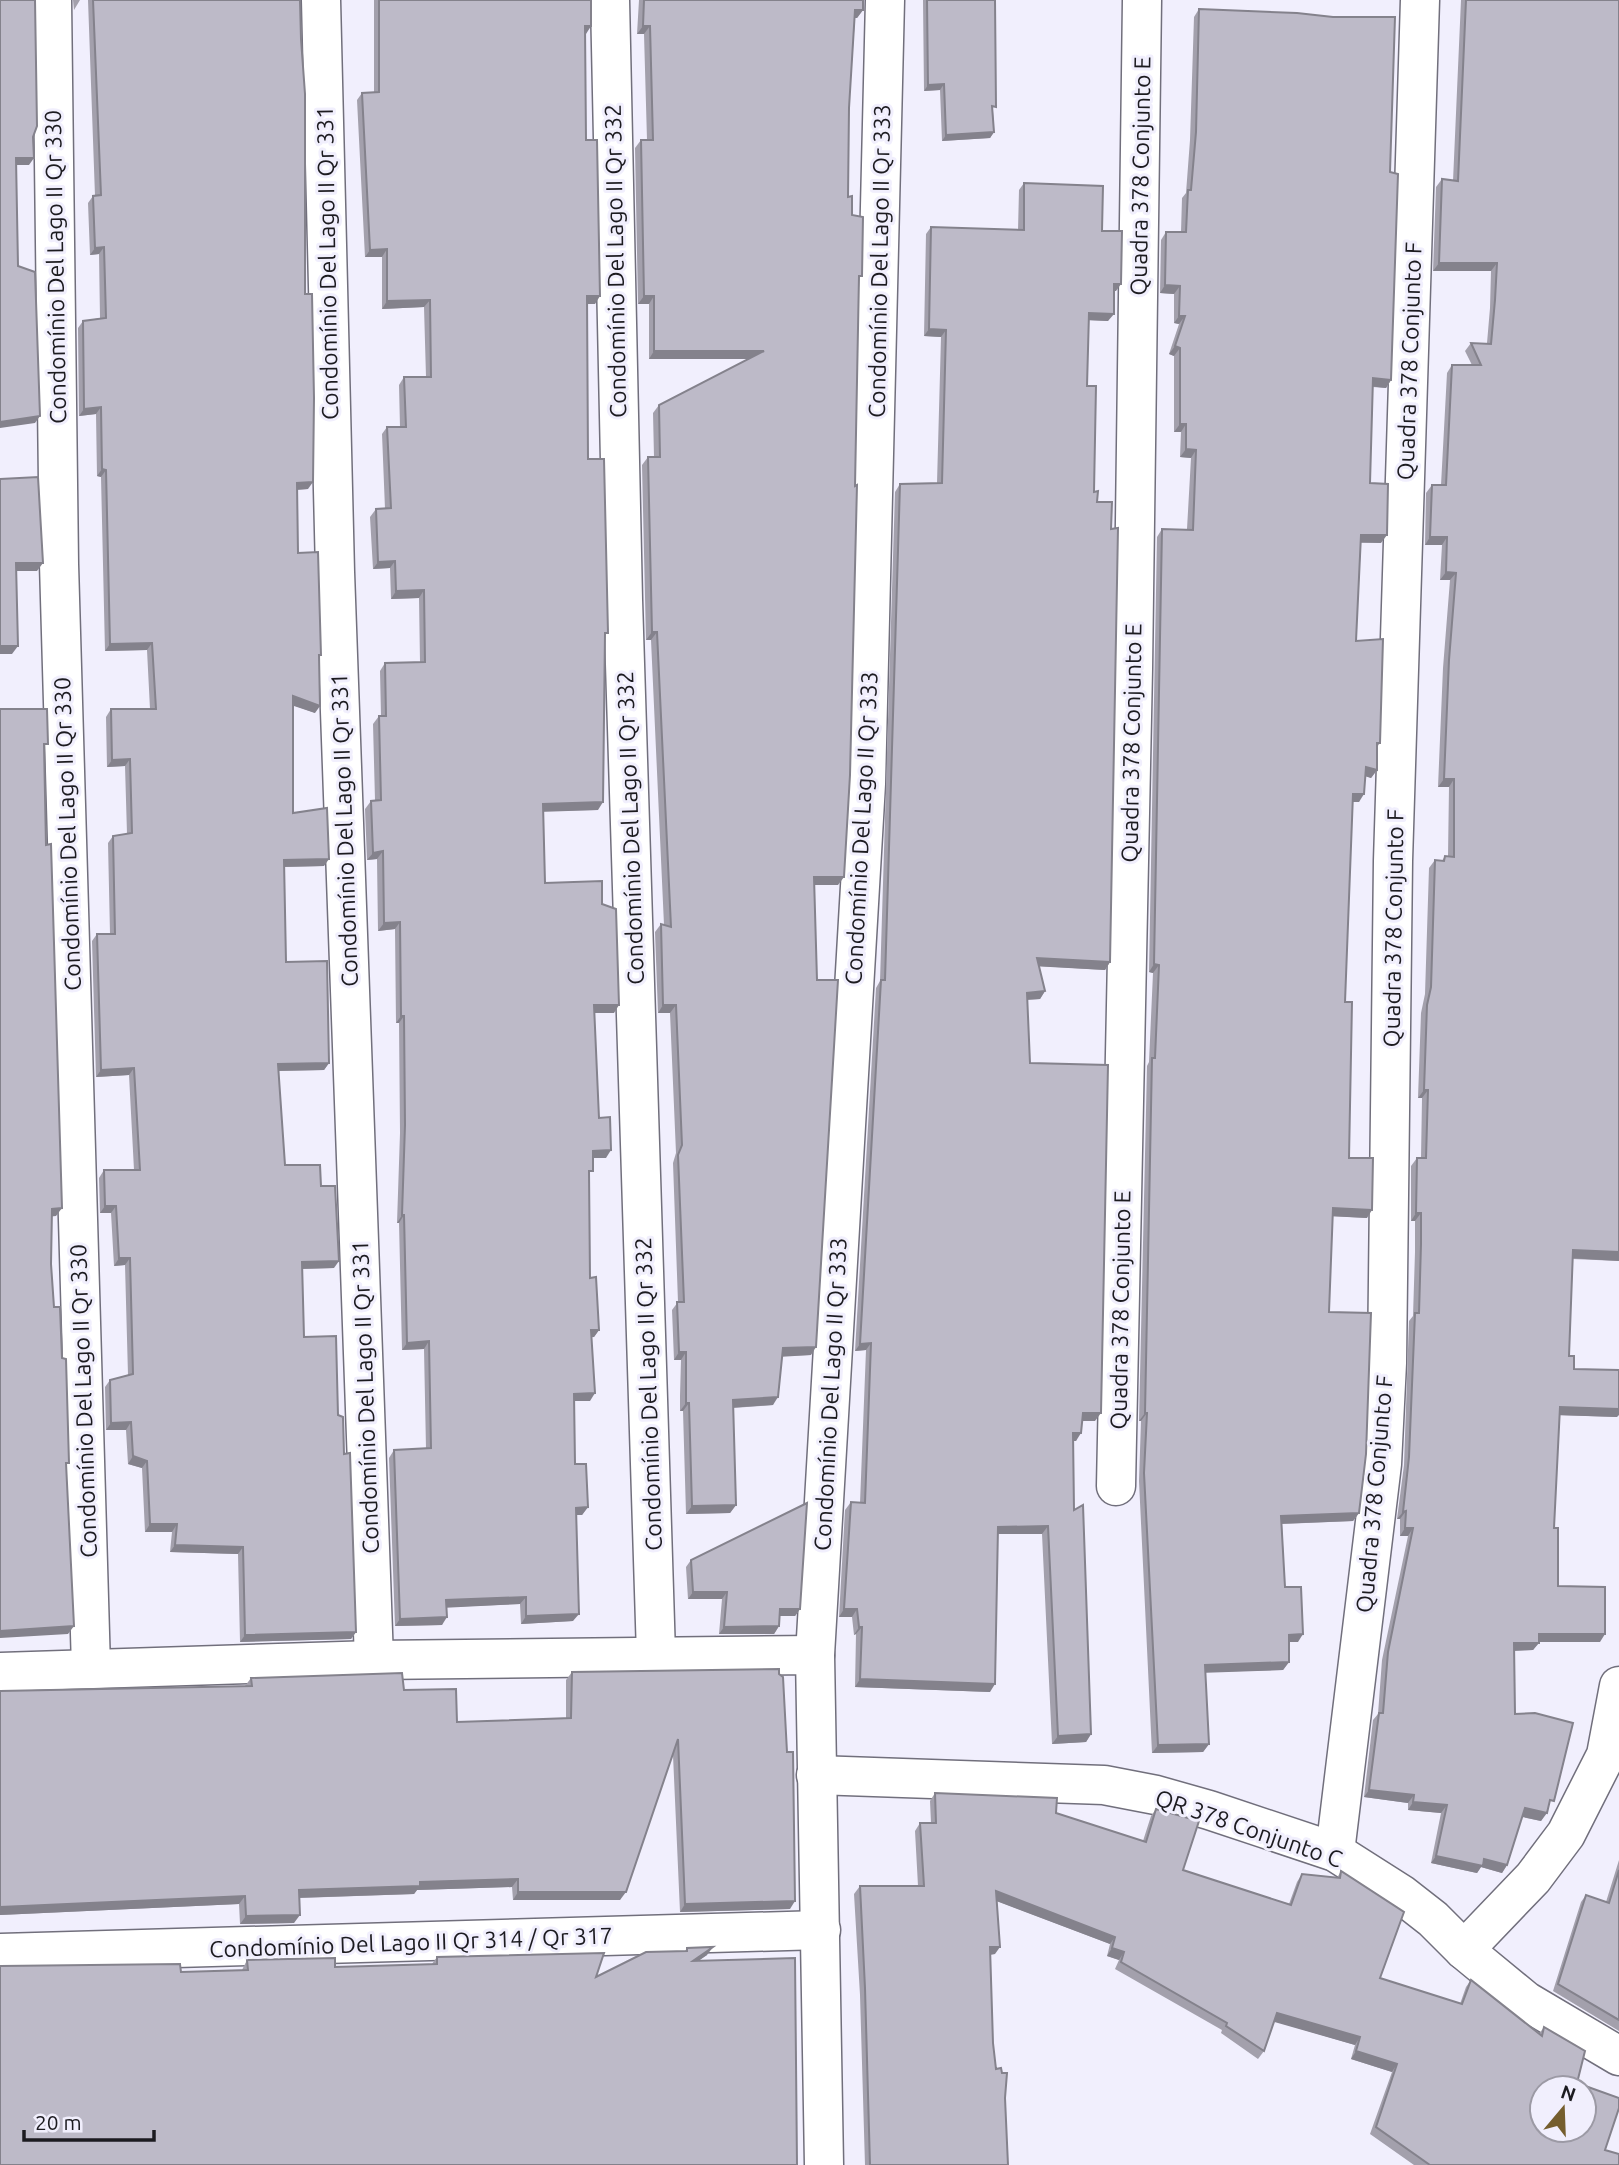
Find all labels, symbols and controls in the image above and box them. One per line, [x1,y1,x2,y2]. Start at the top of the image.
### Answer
street label: Quadra 378 Conjunto E [1125,56,1155,296]
street label: Condomínio Del Lago II Qr 332 [600,104,630,418]
street label: Condomínio Del Lago II Qr 333 [864,104,894,418]
street label: Condomínio Del Lago II Qr 331 [312,106,342,420]
street label: Condomínio Del Lago II Qr 330 [40,110,70,424]
street label: Quadra 378 Conjunto F [1392,241,1426,481]
street label: Quadra 378 Conjunto E [1116,623,1146,863]
street label: Condomínio Del Lago II Qr 332 [612,671,648,985]
street label: Condomínio Del Lago II Qr 333 [840,671,882,985]
street label: Condomínio Del Lago II Qr 331 [326,673,362,987]
street label: Condomínio Del Lago II Qr 330 [49,677,85,991]
street label: Quadra 378 Conjunto F [1378,809,1408,1047]
street label: Quadra 378 Conjunto E [1105,1190,1135,1430]
street label: Condomínio Del Lago II Qr 332 [630,1237,666,1551]
street label: Condomínio Del Lago II Qr 333 [809,1237,851,1551]
street label: Condomínio Del Lago II Qr 331 [347,1240,383,1554]
street label: Condomínio Del Lago II Qr 330 [65,1244,101,1558]
street label: Quadra 378 Conjunto F [1351,1374,1397,1614]
street label: QR 378 Conjunto C [1152,1784,1346,1872]
street label: Condomínio Del Lago II Qr 314 / Qr 317 [209,1922,613,1962]
north arrow [1528,2074,1598,2144]
text: N [1558,2080,1579,2106]
scale bar [24,2098,154,2142]
text: 20 m [35,2110,82,2134]

